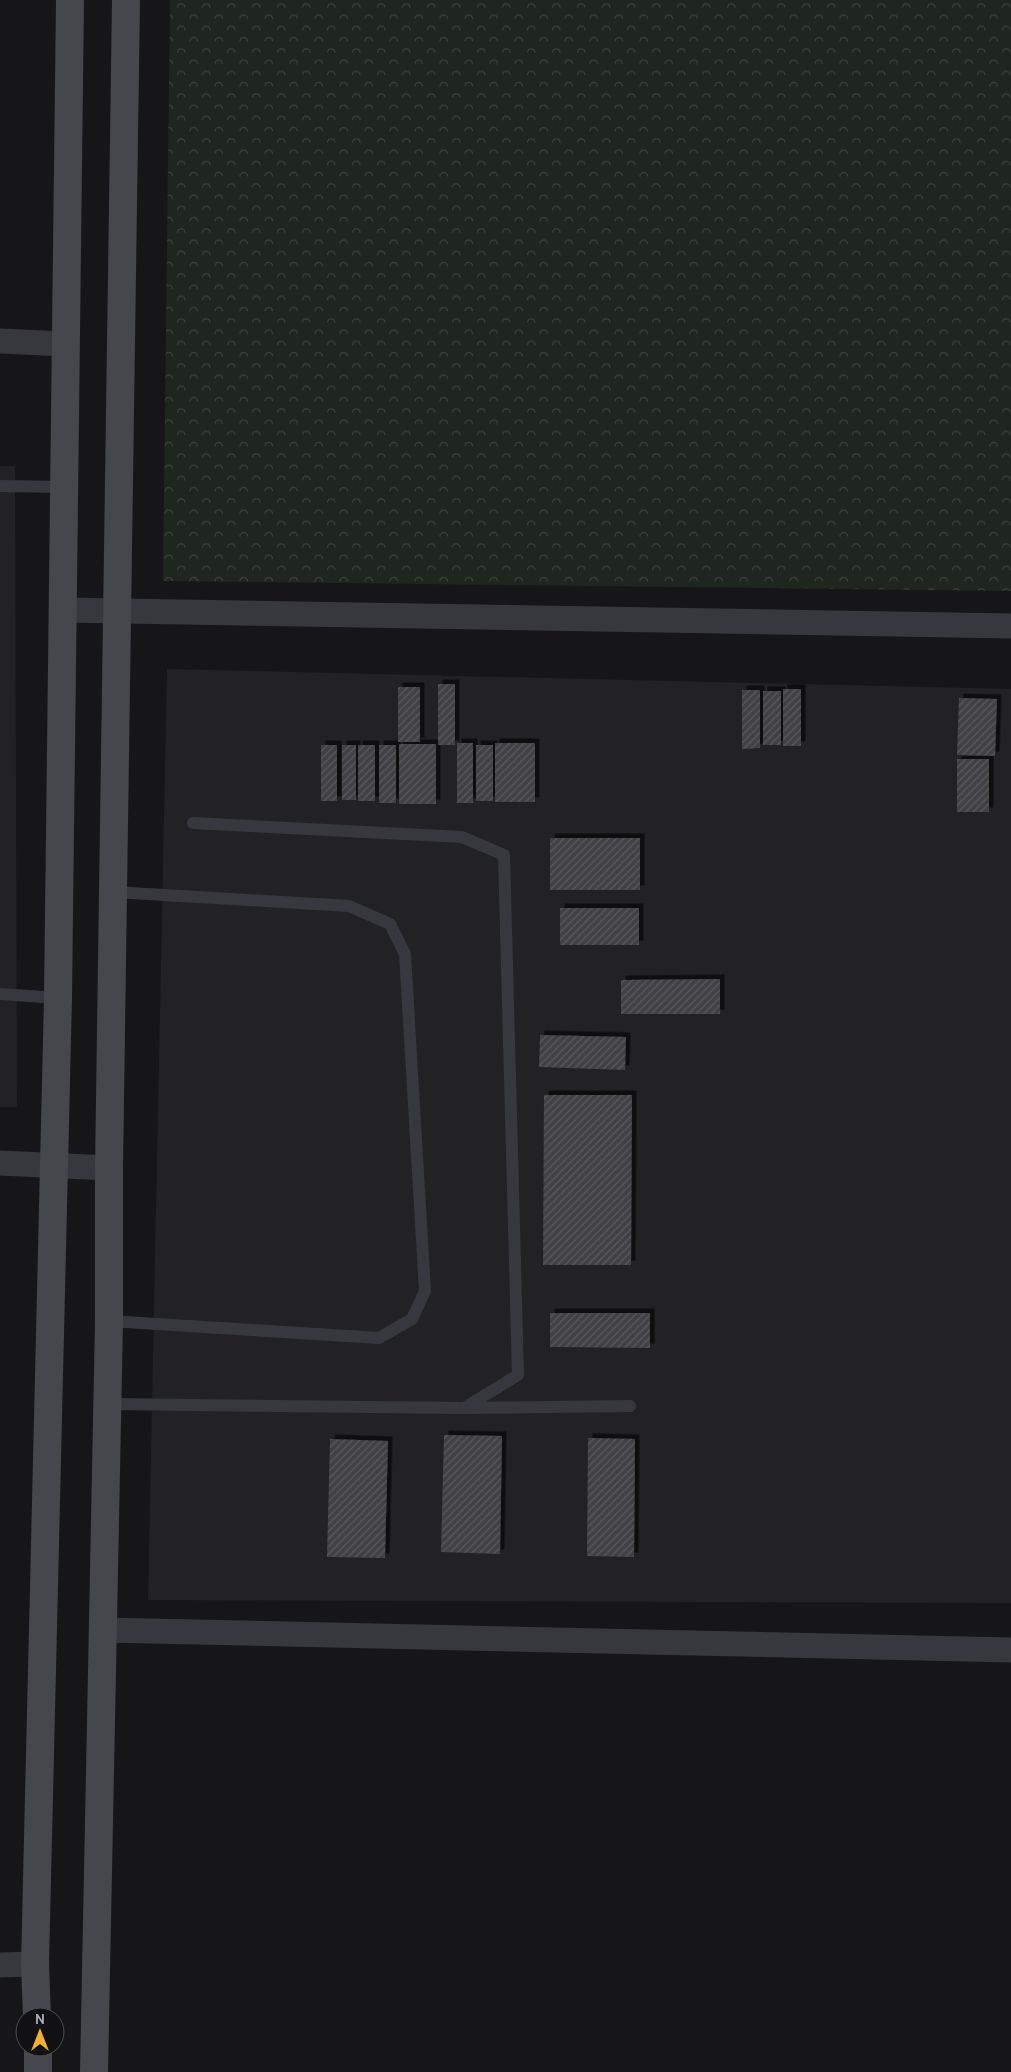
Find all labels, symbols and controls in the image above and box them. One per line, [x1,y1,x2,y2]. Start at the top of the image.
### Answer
north arrow [15,2007,65,2057]
text: N [35,2010,45,2028]

